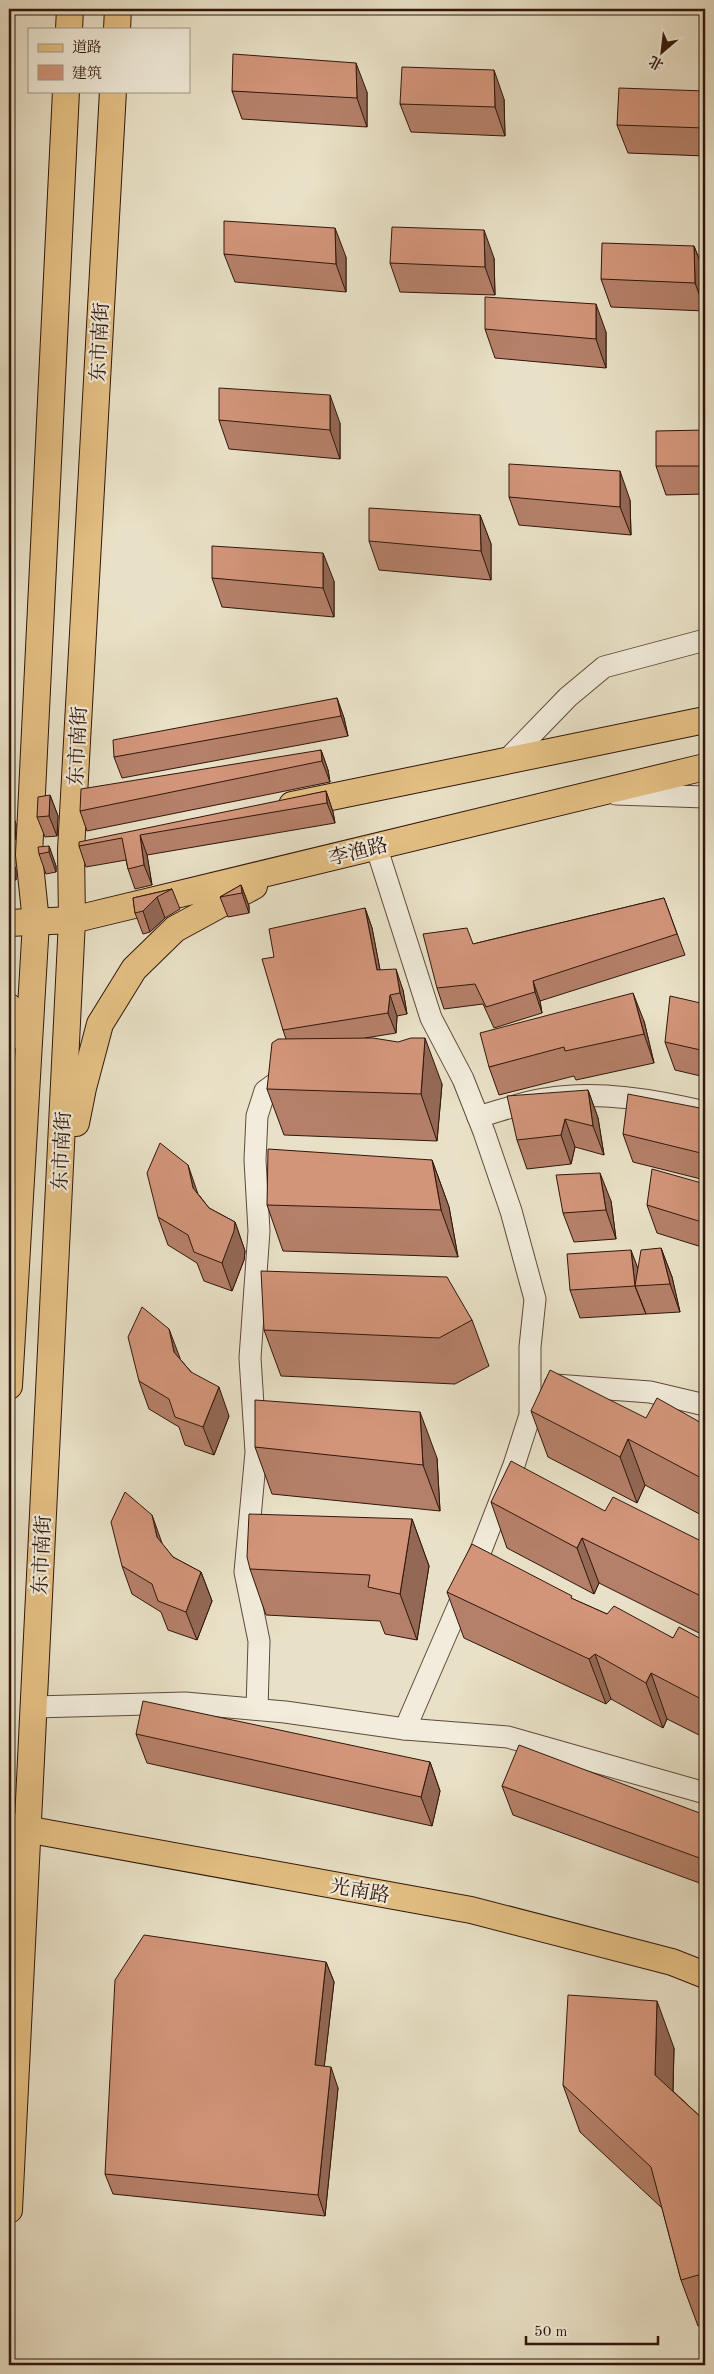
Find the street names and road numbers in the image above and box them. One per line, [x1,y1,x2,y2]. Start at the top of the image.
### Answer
street label: 东市南街 [87,302,113,383]
street label: 东市南街 [65,706,91,787]
street label: 李渔路 [326,834,390,870]
street label: 东市南街 [49,1111,75,1192]
street label: 东市南街 [29,1515,55,1596]
street label: 光南路 [328,1875,391,1907]

